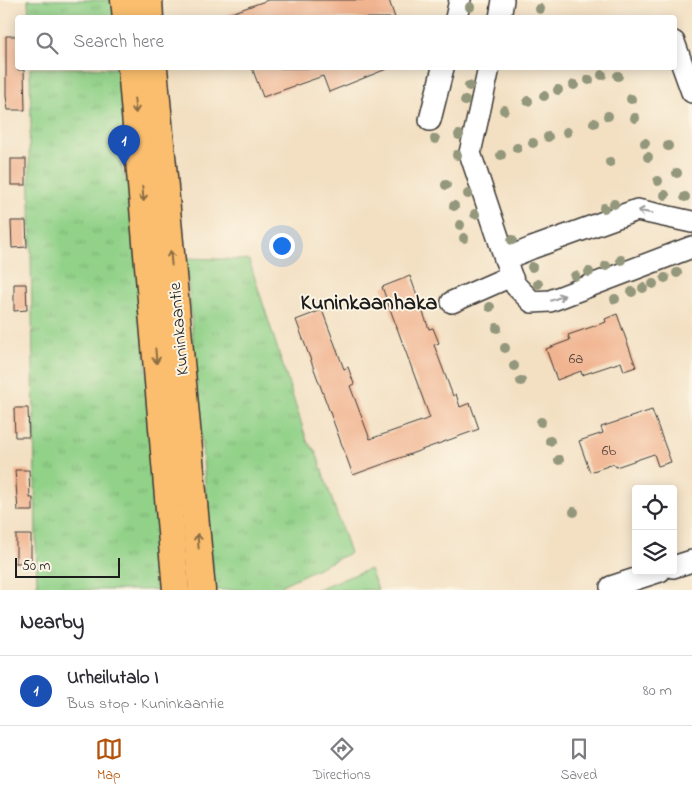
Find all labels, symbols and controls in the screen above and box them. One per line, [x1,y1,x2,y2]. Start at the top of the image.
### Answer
search box [15,15,677,70]
icon: search [33,29,61,57]
text: Search here [73,29,164,56]
one-way arrow [130,98,140,114]
pin: 1 [108,125,140,166]
one-way arrow [138,186,147,202]
one-way arrow [637,207,653,217]
your location [269,233,295,259]
one-way arrow [166,250,176,266]
street label: Kuninkaantie [163,280,197,377]
district label: Kuninkaanhaka [301,288,438,320]
one-way arrow [550,293,565,303]
one-way arrow [152,348,161,364]
house number: 6a [569,348,583,370]
house number: 6b [602,440,616,462]
map controls [632,485,677,575]
button: locate [632,485,677,530]
button: layers [632,530,677,575]
one-way arrow [193,534,202,550]
scale bar [15,555,120,578]
text: 50 m [22,556,50,577]
text: Nearby [20,608,84,638]
text: Urheilutalo I [67,665,159,692]
text: 1 [33,679,39,703]
text: 80 m [643,679,672,703]
text: Bus stop · Kuninkaantie [67,692,224,716]
tab: Map [95,735,123,786]
tab: Directions [313,735,371,786]
tab: Saved [561,735,597,786]

